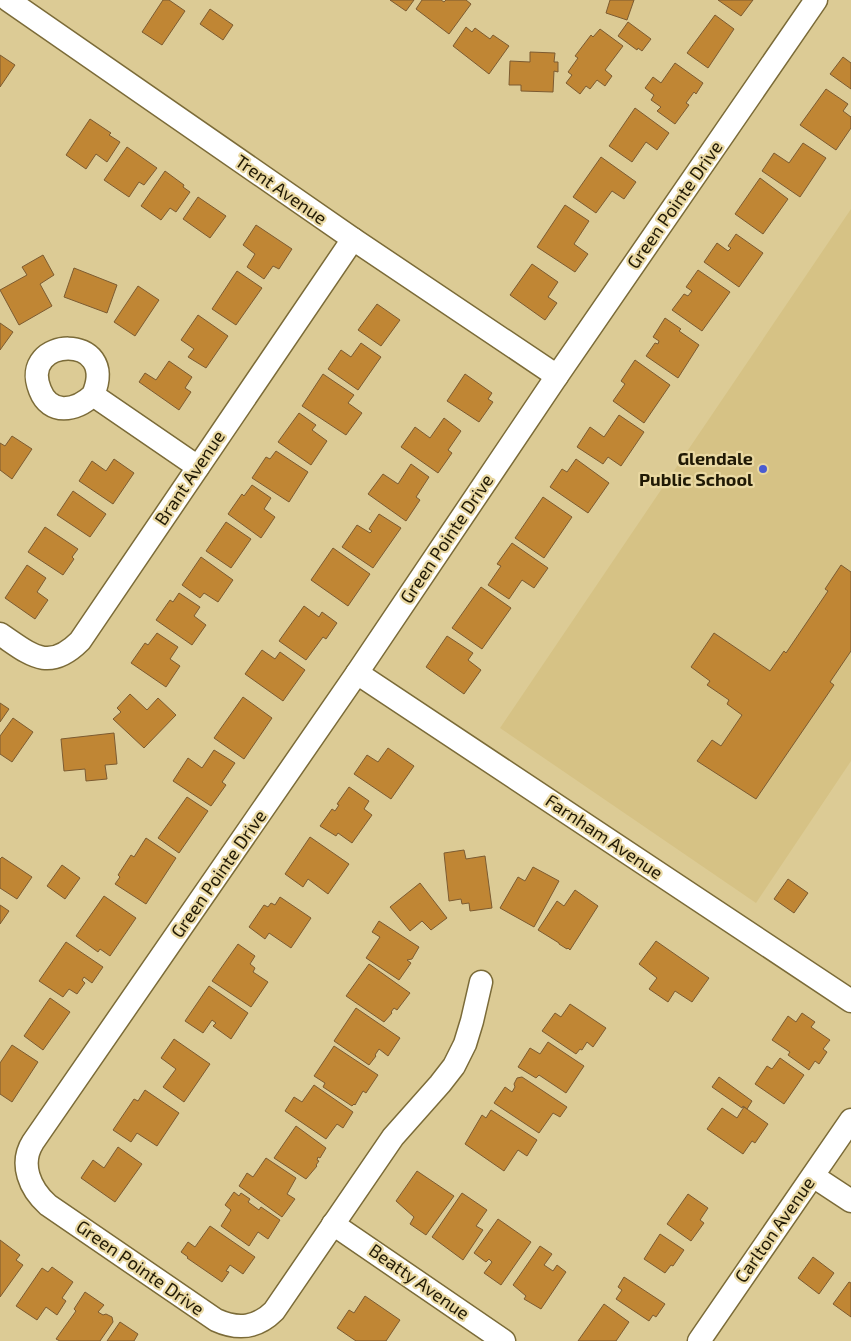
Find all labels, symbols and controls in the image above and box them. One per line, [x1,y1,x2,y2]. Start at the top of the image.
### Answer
street label: Green Pointe Drive [622,136,727,273]
street label: Trent Avenue [232,150,332,229]
street label: Brant Avenue [149,426,229,529]
place label: Glendale Public School [639,447,753,490]
marker: Glendale Public School [757,463,769,475]
street label: Green Pointe Drive [395,470,498,607]
street label: Farnham Avenue [542,789,667,884]
street label: Green Pointe Drive [166,805,271,942]
street label: Carlton Avenue [730,1172,819,1287]
street label: Green Pointe Drive [72,1215,209,1320]
street label: Beatty Avenue [365,1238,474,1324]

